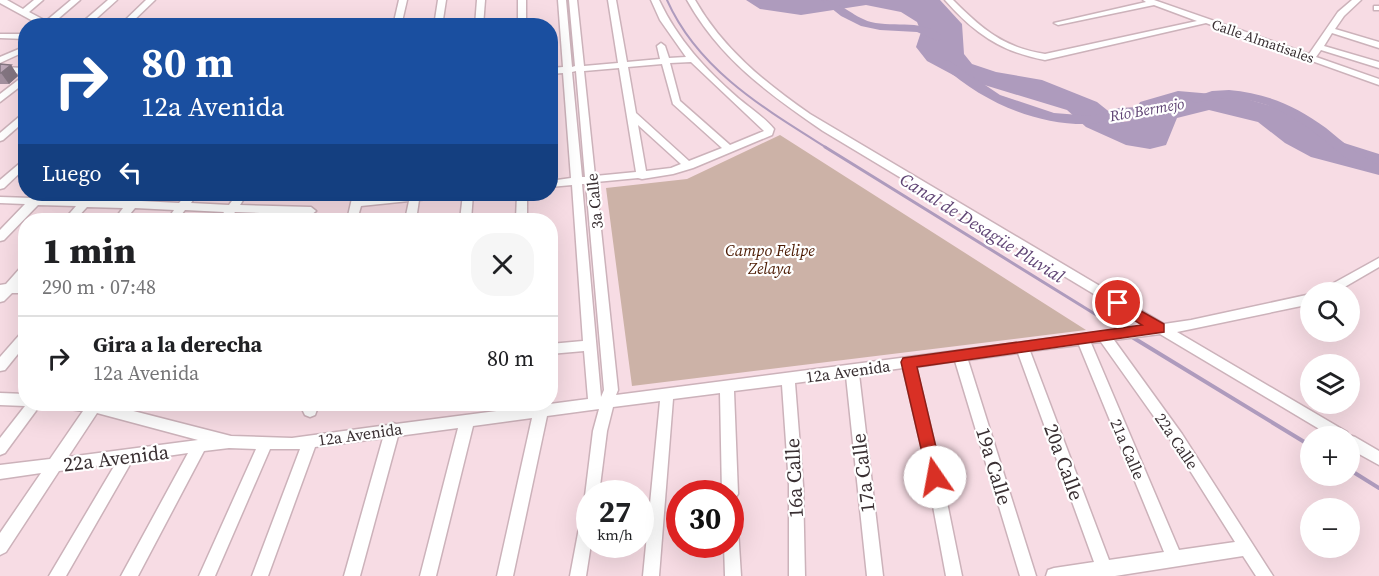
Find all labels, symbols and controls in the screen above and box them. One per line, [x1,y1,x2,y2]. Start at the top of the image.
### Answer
street label: Calle Almatisales [1209,14,1317,68]
text: 80 m [141,33,234,91]
icon: right [42,42,120,120]
text: 12a Avenida [141,88,284,125]
water label: Río Bermejo [1107,93,1186,127]
icon: left [114,156,147,189]
text: Luego [42,158,102,188]
water label: Canal de Desagüe Pluvial [895,167,1069,288]
street label: 3a Calle [580,172,608,230]
text: 1 min [42,226,136,275]
button: close [471,233,534,296]
park label: Campo Felipe Zelaya [725,239,815,279]
text: 290 m · 07:48 [42,273,156,301]
pin [1092,277,1143,328]
map controls [1300,282,1360,558]
button: search [1300,282,1360,342]
icon: arrive [1101,286,1134,319]
text: Gira a la derecha [93,329,262,359]
icon: right [42,342,75,375]
text: 80 m [487,343,534,373]
street label: 12a Avenida [804,354,892,388]
button: layers [1300,354,1360,414]
text: 12a Avenida [93,359,199,387]
street label: 22a Calle [1150,408,1204,474]
street label: 21a Calle [1105,415,1151,483]
street label: 12a Avenida [316,417,404,451]
street label: 20a Calle [1037,420,1091,504]
street label: 19a Calle [969,424,1019,508]
button: + [1300,426,1360,486]
street label: 17a Calle [844,432,882,514]
street label: 16a Calle [778,437,810,519]
street label: 22a Avenida [62,438,171,478]
position arrow [903,445,967,509]
speed limit sign: 30 [666,480,744,558]
text: 27 [599,491,631,532]
button: − [1300,498,1360,558]
text: km/h [597,524,633,545]

